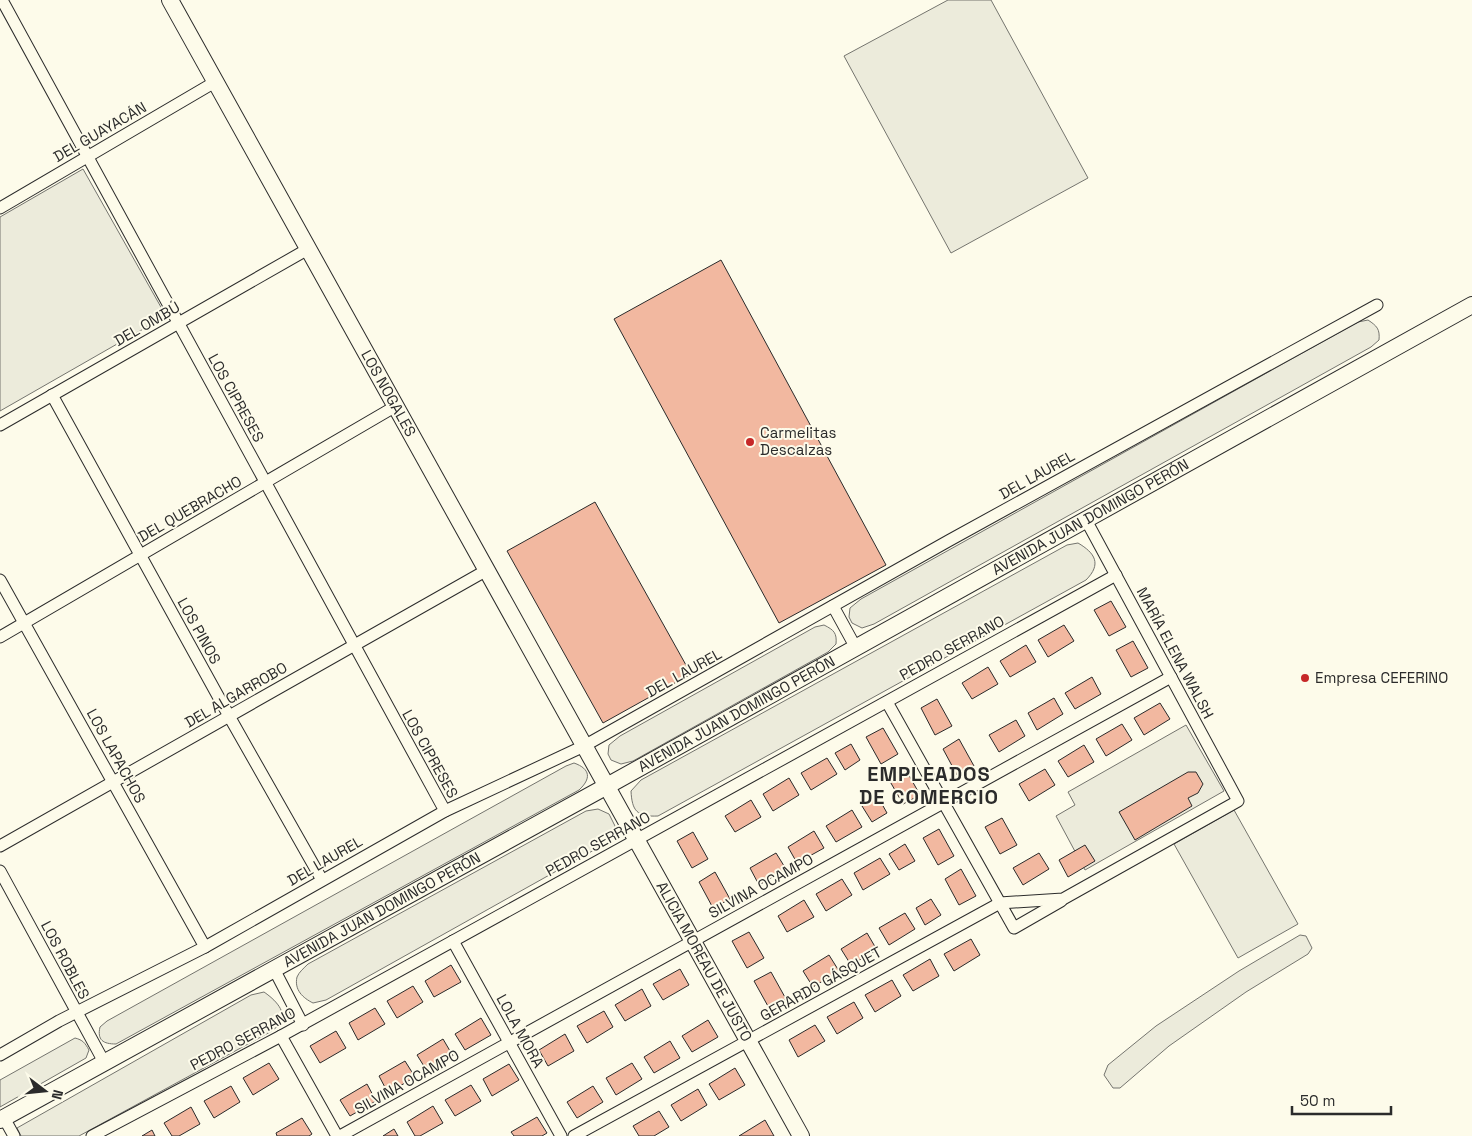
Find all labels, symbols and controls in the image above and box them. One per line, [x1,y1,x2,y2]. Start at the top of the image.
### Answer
street label: DEL GUAYACÁN [50,97,150,166]
street label: DEL OMBÚ [110,297,183,350]
street label: LOS NOGALES [357,346,421,440]
street label: LOS CIPRESES [204,350,269,445]
place label: Carmelitas Descalzas [760,423,836,459]
marker: Carmelitas Descalzas [744,436,756,448]
street label: DEL LAUREL [996,446,1078,503]
street label: AVENIDA JUAN DOMINGO PERÓN [988,454,1192,579]
street label: DEL QUEBRACHO [134,471,245,546]
street label: MARÍA ELENA WALSH [1133,584,1218,722]
street label: LOS PINOS [173,594,225,667]
street label: PEDRO SERRANO [896,611,1007,684]
street label: DEL LAUREL [643,644,725,701]
street label: AVENIDA JUAN DOMINGO PERÓN [634,651,838,776]
street label: DEL ALGARROBO [181,658,290,732]
place label: Empresa CEFERINO [1315,668,1448,687]
marker: Empresa CEFERINO [1299,672,1311,684]
street label: LOS LAPACHOS [83,705,150,806]
street label: LOS CIPRESES [398,706,463,801]
district label: EMPLEADOS DE COMERCIO [859,761,999,810]
street label: PEDRO SERRANO [542,807,653,880]
street label: DEL LAUREL [284,831,366,890]
street label: AVENIDA JUAN DOMINGO PERÓN [280,847,484,971]
street label: SILVINA OCAMPO [705,849,816,922]
street label: ALICIA MOREAU DE JUSTO [653,878,757,1045]
street label: LOS ROBLES [37,917,94,1002]
street label: GERARDO GÁSQUET [757,942,885,1025]
street label: LOLA MORA [492,991,549,1071]
street label: PEDRO SERRANO [187,1003,299,1074]
street label: SILVINA OCAMPO [351,1045,462,1118]
north arrow [20,1066,70,1116]
scale bar [1292,1084,1391,1116]
text: N [48,1088,67,1102]
text: 50 m [1300,1091,1335,1110]

